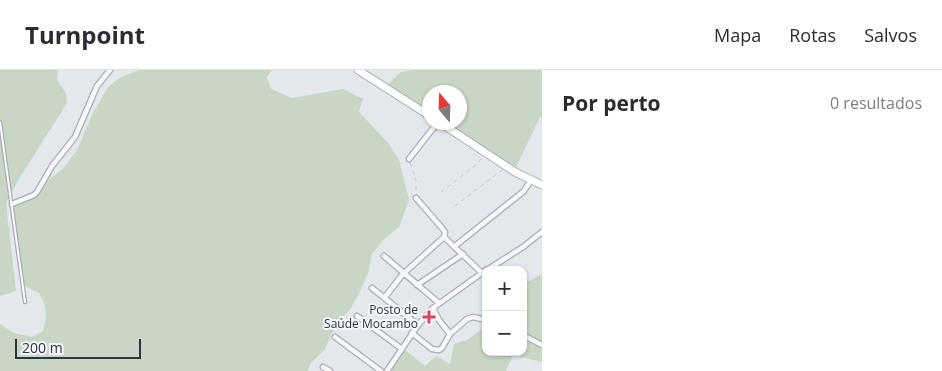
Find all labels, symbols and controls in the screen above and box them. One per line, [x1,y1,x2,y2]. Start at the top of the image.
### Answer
text: Turnpoint [25,18,145,51]
text: Mapa [714,23,761,47]
text: Rotas [789,23,836,47]
text: Salvos [864,23,917,47]
north arrow [422,85,467,130]
text: Por perto [562,89,661,117]
text: 0 resultados [830,92,922,114]
map controls [482,266,527,356]
button: + [482,266,527,311]
place label: Posto de Saúde Mocambo [324,301,418,332]
marker: Posto de Saúde Mocambo [422,310,436,324]
button: − [482,311,527,356]
scale bar [15,336,141,359]
text: 200 m [22,338,63,357]

